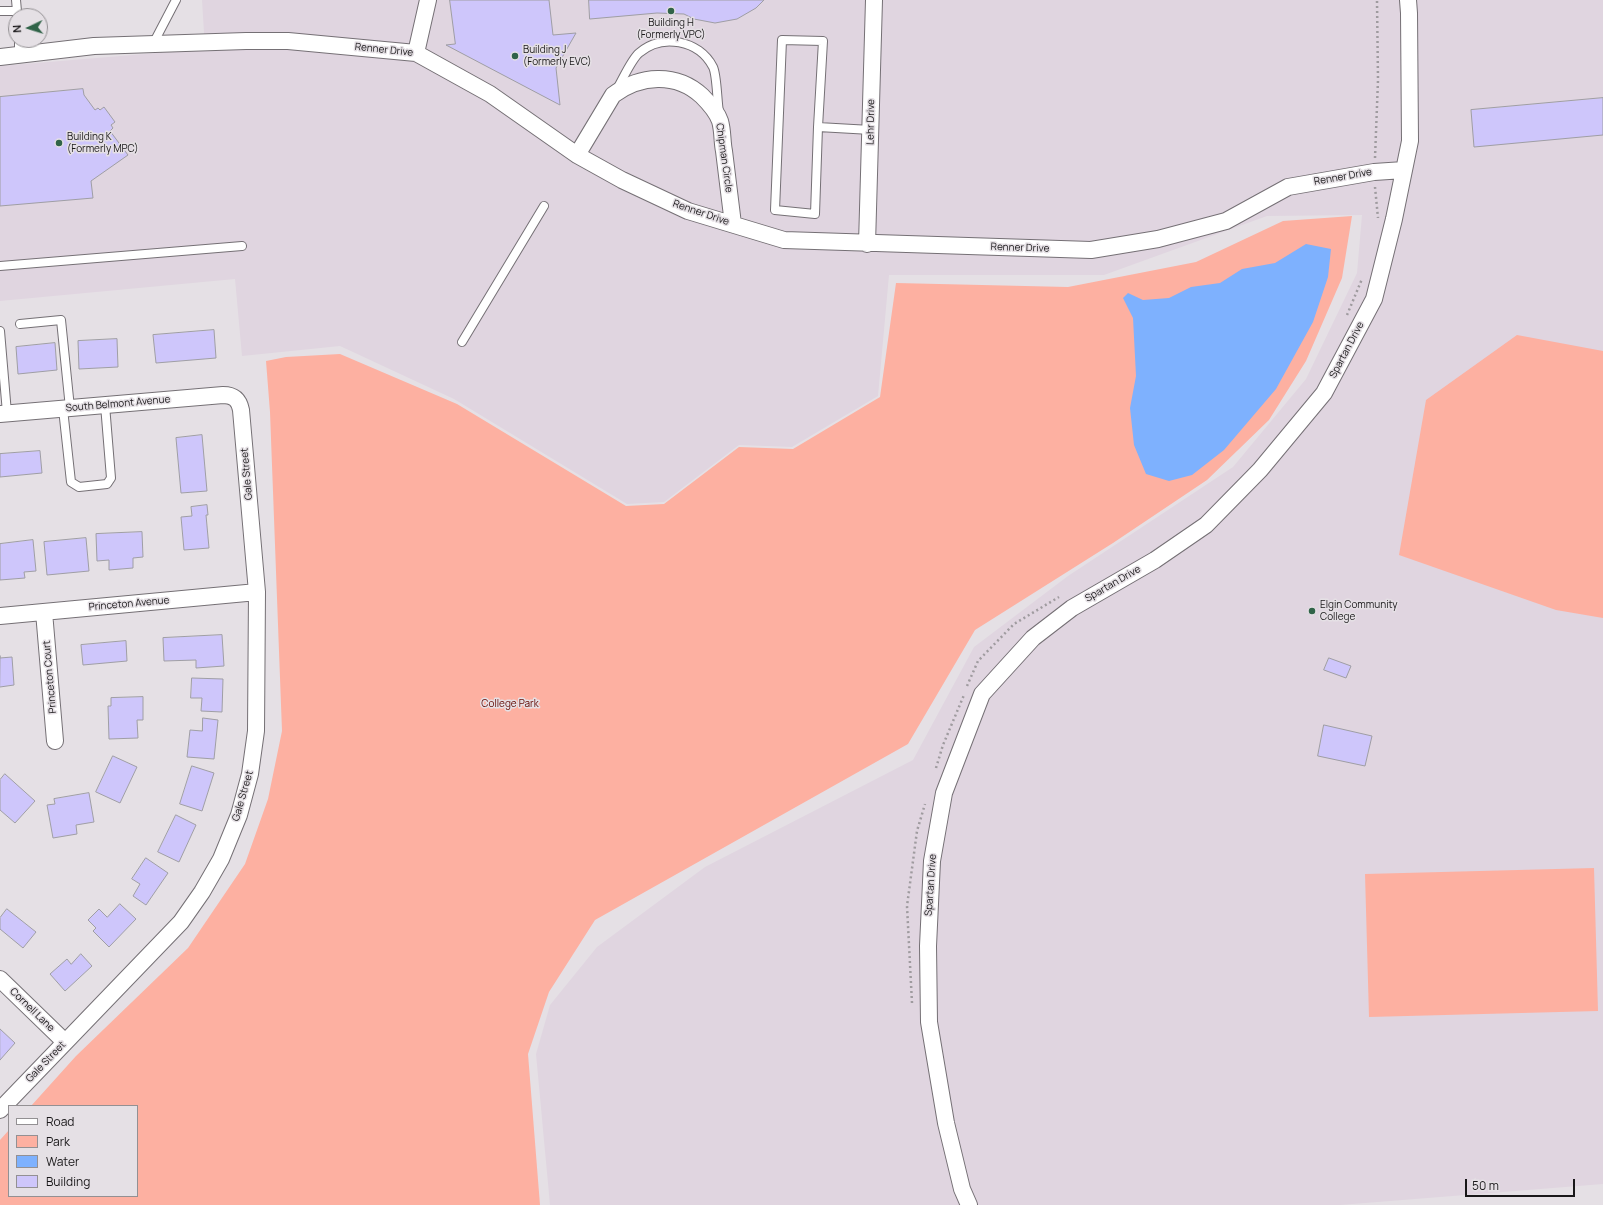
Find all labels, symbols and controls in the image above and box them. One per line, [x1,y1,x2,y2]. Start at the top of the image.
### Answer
marker: Building H (Formerly VPC) [666,6,676,16]
north arrow [8,8,48,48]
place label: Building H (Formerly VPC) [636,17,706,40]
text: N [9,24,24,33]
street label: Renner Drive [354,41,414,59]
place label: Building J (Formerly EVC) [523,44,592,68]
marker: Building J (Formerly EVC) [510,51,520,61]
street label: Lehr Drive [865,99,877,145]
street label: Chipman Circle [713,123,735,193]
place label: Building K (Formerly MPC) [67,131,138,154]
marker: Building K (Formerly MPC) [54,138,64,148]
street label: Renner Drive [1313,166,1373,188]
street label: Renner Drive [671,198,731,228]
street label: Renner Drive [990,241,1050,255]
street label: Spartan Drive [1327,320,1367,380]
street label: South Belmont Avenue [65,393,171,415]
street label: Gale Street [239,447,255,501]
street label: Spartan Drive [1083,563,1143,605]
street label: Princeton Avenue [88,594,170,614]
place label: Elgin Community College [1320,599,1398,622]
marker: Elgin Community College [1307,606,1317,616]
street label: Princeton Court [41,640,59,714]
park label: College Park [481,698,539,710]
street label: Gale Street [230,769,256,823]
street label: Spartan Drive [923,854,939,916]
street label: Cornell Lane [7,986,57,1034]
street label: Gale Street [24,1039,68,1085]
legend [8,1105,138,1197]
text: Road [46,1113,74,1130]
text: Park [46,1133,70,1150]
text: Water [46,1153,79,1170]
scale bar [1467,1171,1577,1197]
text: Building [46,1173,90,1190]
text: 50 m [1472,1177,1499,1194]

